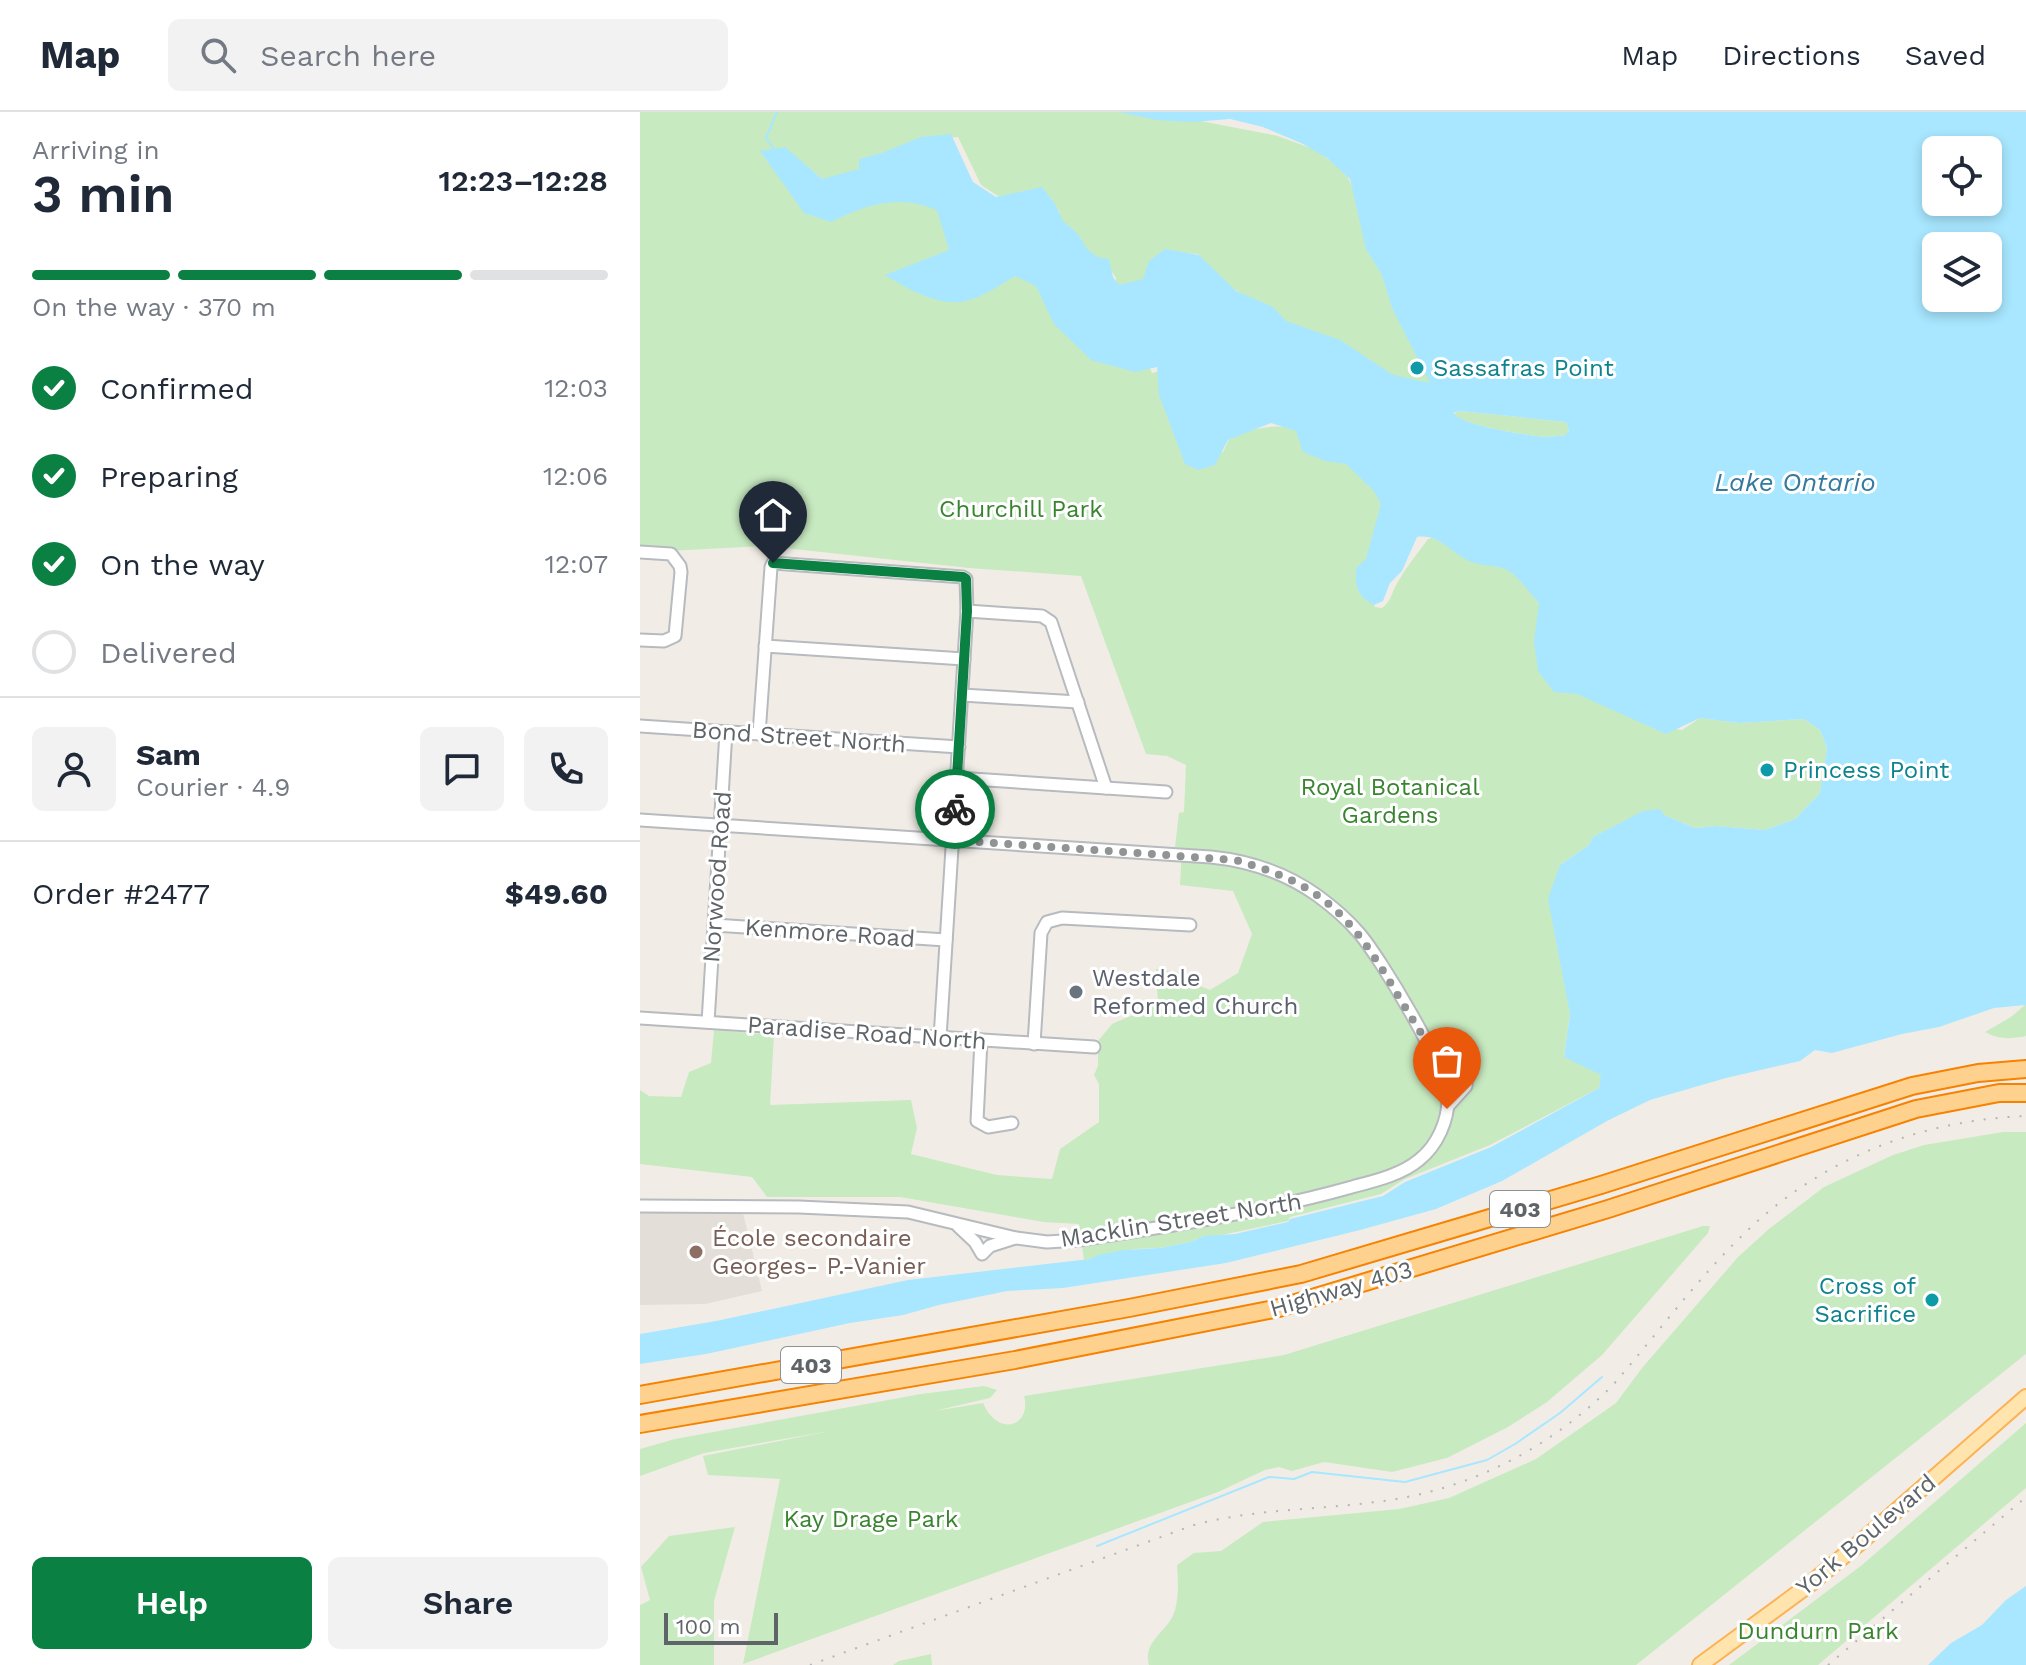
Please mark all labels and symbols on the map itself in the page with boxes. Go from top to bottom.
place label: Sassafras Point [1433,354,1614,382]
marker: Sassafras Point [1408,359,1426,377]
water label: Lake Ontario [1714,467,1876,497]
pin [739,481,807,563]
park label: Churchill Park [939,495,1103,523]
street label: Bond Street North [691,716,907,758]
place label: Princess Point [1783,756,1949,784]
marker: Princess Point [1758,761,1776,779]
courier [915,769,995,849]
park label: Royal Botanical Gardens [1300,773,1480,829]
street label: Norwood Road [697,790,737,964]
street label: Kenmore Road [744,913,916,953]
place label: Westdale Reformed Church [1092,964,1298,1020]
marker: Westdale Reformed Church [1067,983,1085,1001]
street label: Paradise Road North [746,1011,988,1055]
pin [1413,1027,1481,1109]
street label: Macklin Street North [1058,1187,1304,1253]
road number: 403 [1490,1191,1550,1227]
place label: École secondaire Georges- P.-Vanier [712,1224,926,1280]
marker: École secondaire Georges- P.-Vanier [687,1243,705,1261]
street label: Highway 403 [1266,1255,1416,1323]
place label: Cross of Sacrifice [1815,1272,1917,1328]
marker: Cross of Sacrifice [1923,1291,1941,1309]
road number: 403 [781,1347,841,1383]
street label: York Boulevard [1791,1469,1941,1601]
park label: Kay Drage Park [784,1505,959,1533]
scale bar [664,1609,778,1645]
park label: Dundurn Park [1737,1617,1899,1645]

